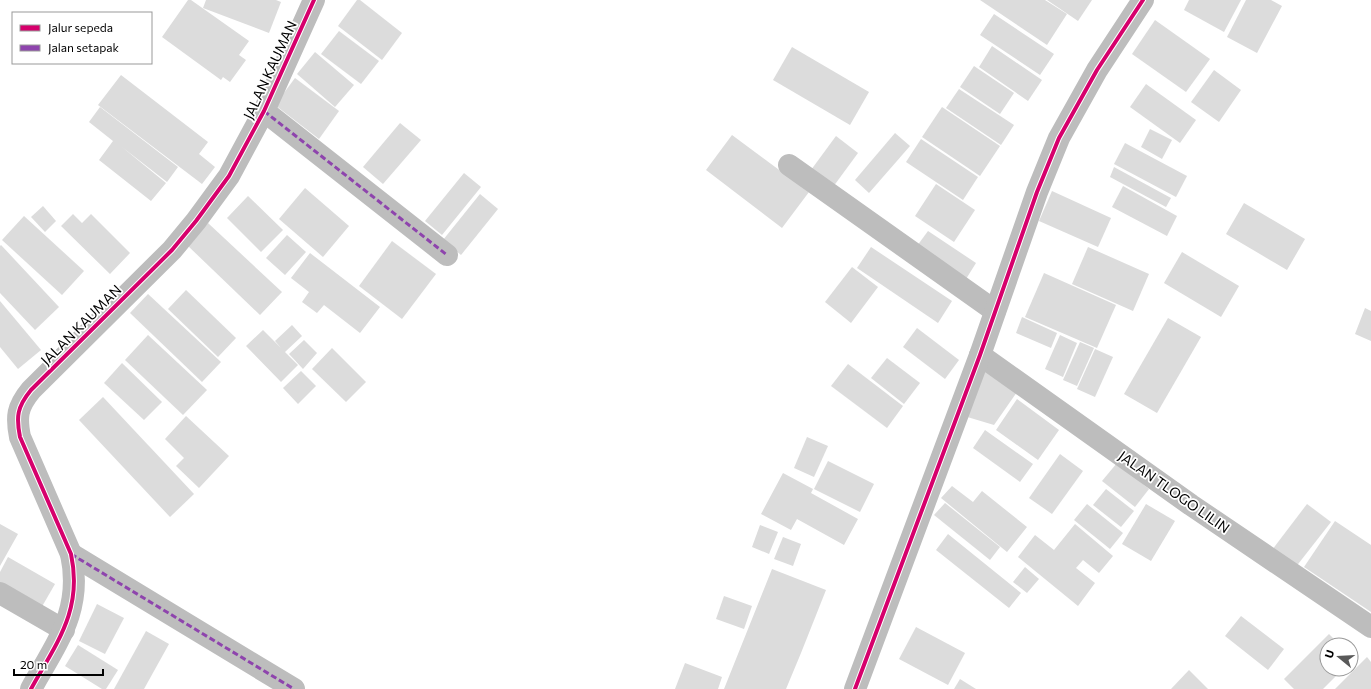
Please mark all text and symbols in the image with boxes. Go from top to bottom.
legend [12,12,152,64]
street label: JALAN KAUMAN [239,18,300,122]
text: Jalur sepeda [48,20,113,35]
text: Jalan setapak [48,40,120,55]
street label: JALAN KAUMAN [37,281,124,368]
street label: JALAN TLOGO LILIN [1116,447,1233,536]
north arrow [1319,637,1359,677]
text: U [1322,648,1336,660]
scale bar [14,651,103,677]
text: 20 m [20,657,47,671]

